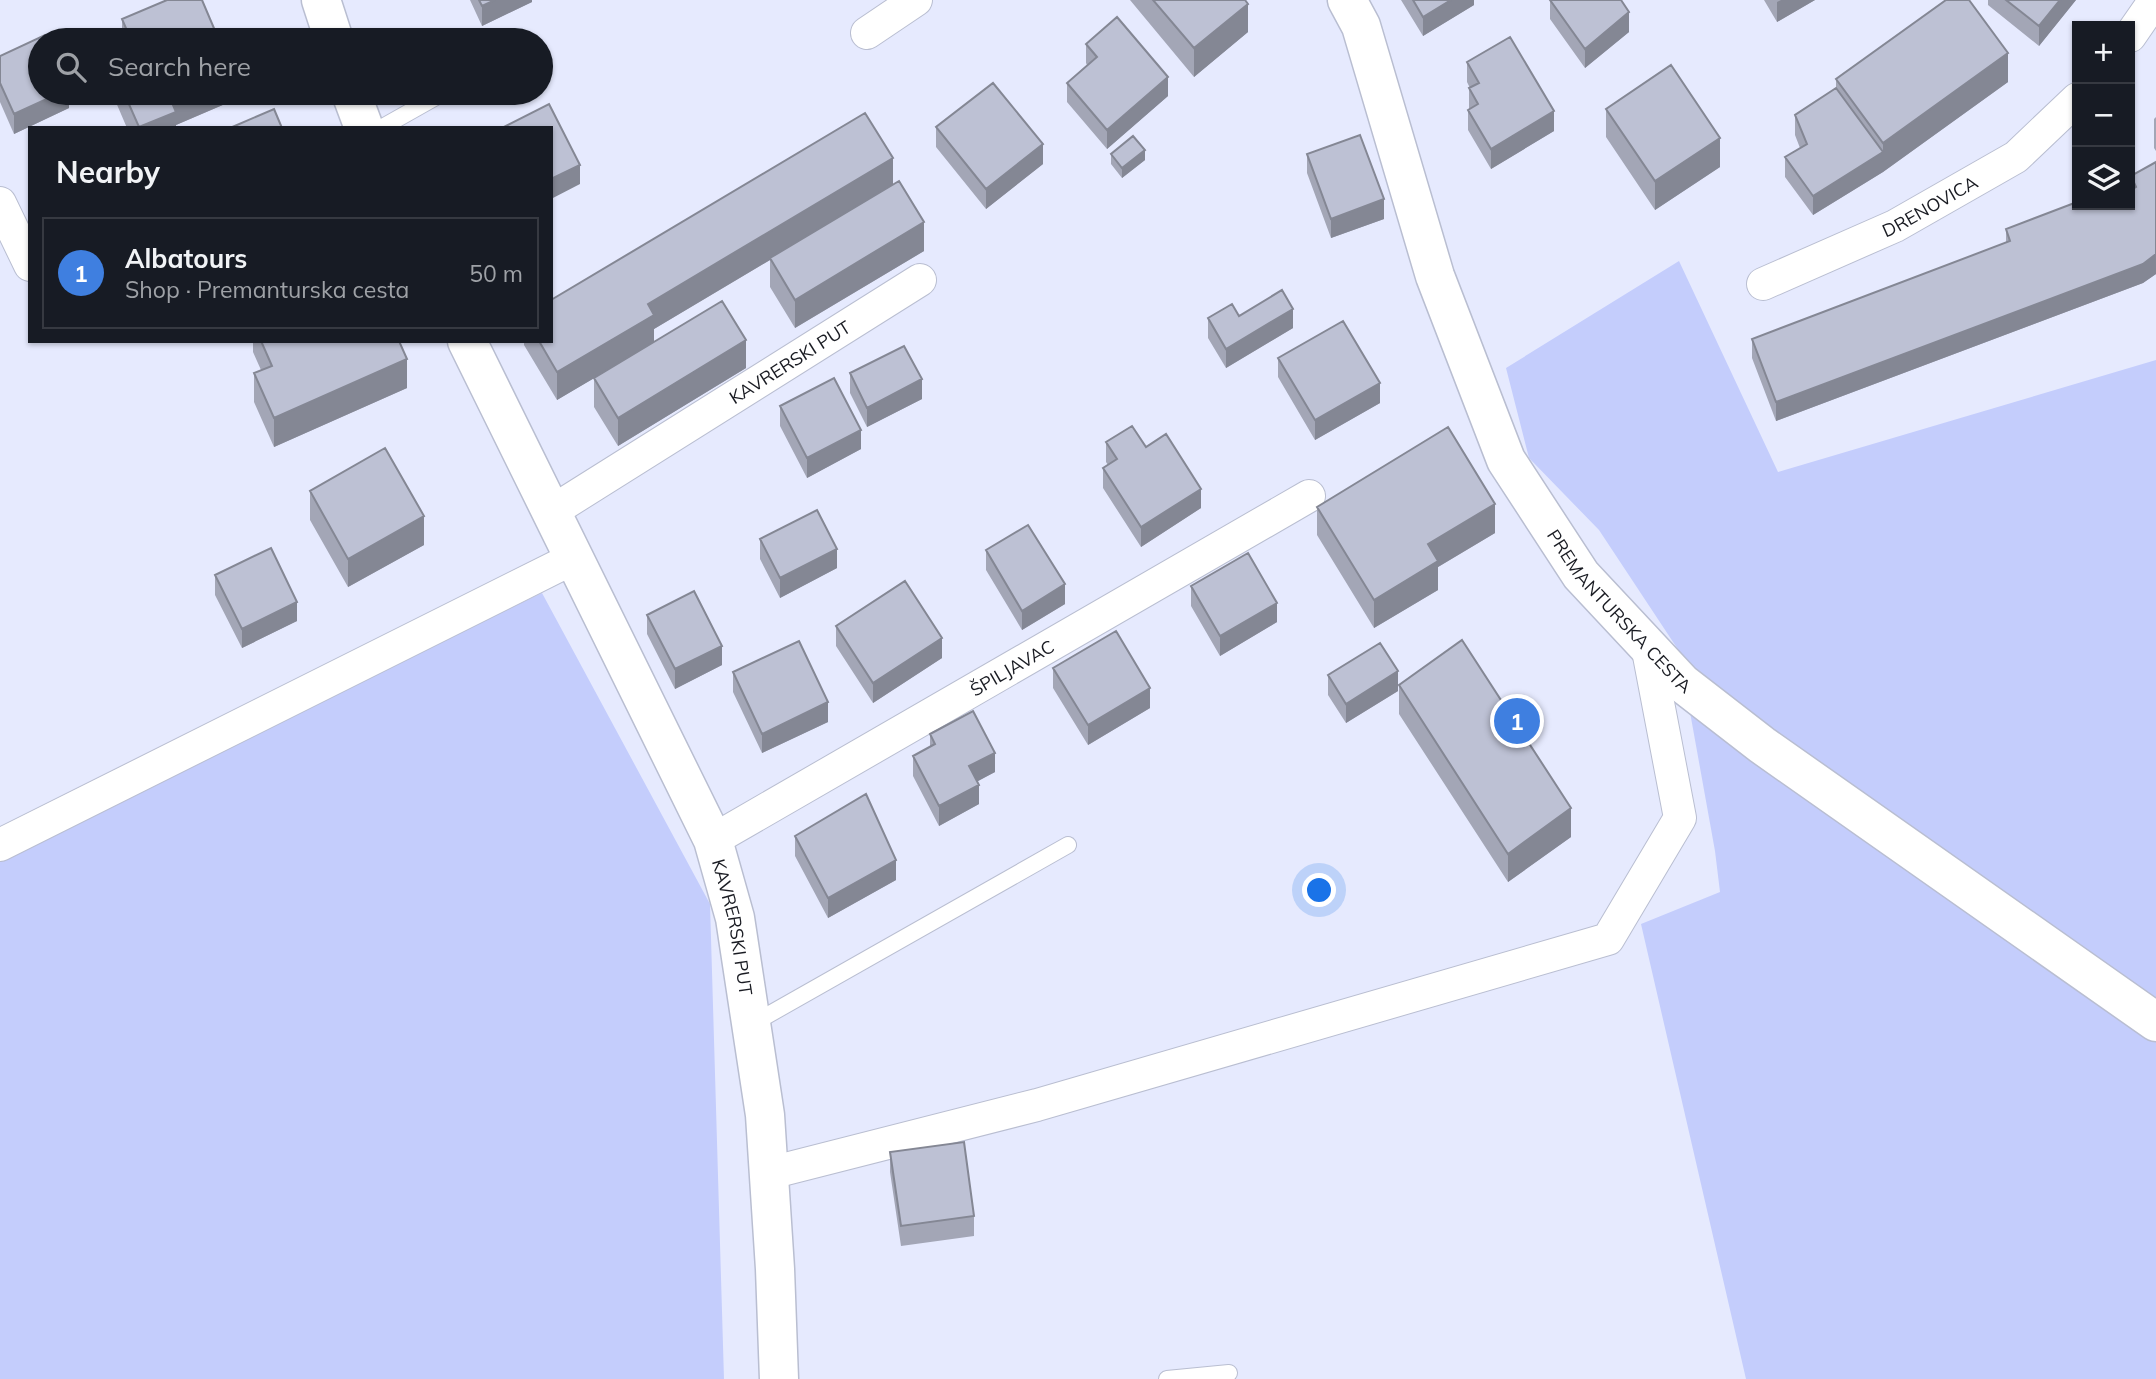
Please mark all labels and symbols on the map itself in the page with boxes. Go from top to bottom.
street label: DRENOVICA [1878,170,1981,242]
street label: KAVRERSKI PUT [725,315,855,409]
street label: PREMANTURSKA CESTA [1543,525,1696,698]
street label: ŠPILJAVAC [966,634,1058,701]
pin: 1 [1494,695,1540,747]
street label: KAVRERSKI PUT [707,856,758,997]
your location [1302,873,1336,907]

